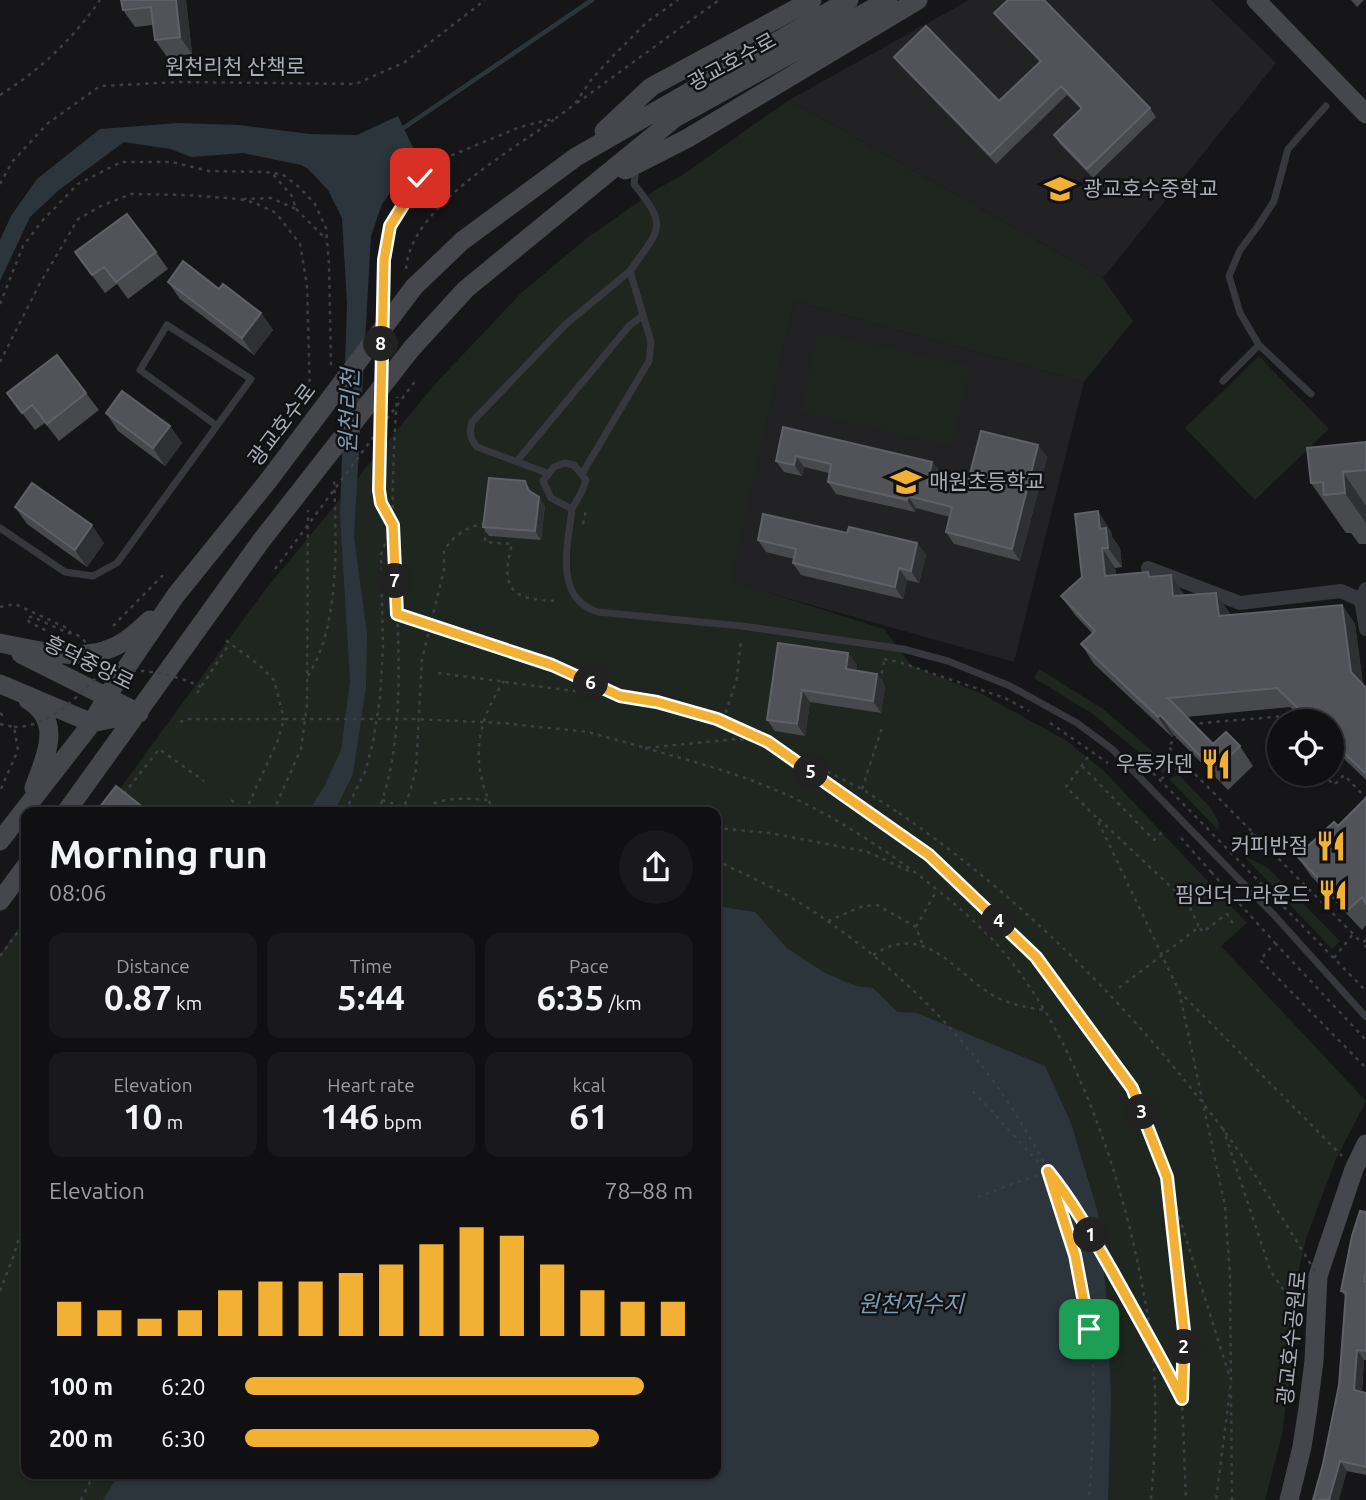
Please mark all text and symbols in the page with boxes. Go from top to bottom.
street label: 광교호수로 [683,27,780,95]
street label: 원천리천 산책로 [165,54,305,78]
pin [390,148,450,208]
icon: check [401,159,439,197]
school or university icon: 광교호수중학교 [1043,172,1077,206]
place label: 광교호수중학교 [1083,176,1218,200]
pin: 8 [364,326,398,362]
text: 8 [375,332,386,354]
water label: 원천리천 [335,365,363,454]
street label: 광교호수로 [243,379,320,470]
school or university icon: 매원초등학교 [889,465,923,499]
place label: 매원초등학교 [929,469,1045,493]
pin: 7 [378,564,412,598]
text: 7 [389,569,400,591]
street label: 흥덕중앙로 [41,630,138,694]
pin: 6 [574,666,608,700]
text: 6 [585,671,596,693]
map controls [1267,709,1344,786]
button: locate [1267,709,1344,786]
restaurant icon: 우동카덴 [1199,747,1233,781]
place label: 우동카덴 [1116,751,1193,775]
pin: 5 [794,754,828,790]
text: 5 [805,760,816,782]
restaurant icon: 커피반점 [1314,829,1348,863]
button: share [619,830,693,904]
text: Morning run [49,833,268,875]
place label: 커피반점 [1231,833,1308,857]
restaurant icon: 핌언더그라운드 [1316,878,1350,912]
text: 08:06 [49,880,107,905]
place label: 핌언더그라운드 [1175,882,1310,906]
pin: 4 [982,904,1016,939]
text: 4 [993,909,1004,931]
text: Distance [116,955,190,977]
text: Time [350,955,392,977]
text: Pace [569,955,609,977]
text: 0.87 [104,977,172,1017]
text: 5:44 [337,977,405,1017]
text: 6:35 [536,977,604,1017]
text: km [172,992,202,1014]
text: /km [604,992,642,1014]
text: Elevation [113,1074,193,1096]
text: Heart rate [327,1074,415,1096]
text: kcal [573,1074,605,1096]
pin: 3 [1124,1094,1160,1130]
text: 10 [123,1096,162,1136]
text: 146 [320,1096,379,1136]
text: 61 [569,1096,609,1136]
text: 3 [1136,1100,1147,1122]
text: m [162,1111,183,1133]
text: bpm [379,1111,422,1133]
text: Elevation [49,1178,145,1203]
text: 78–88 m [605,1178,693,1203]
pin: 1 [1074,1218,1108,1252]
text: 1 [1085,1223,1096,1245]
street label: 광교호수공원로 [1272,1269,1310,1406]
water label: 원천저수지 [858,1291,966,1316]
pin [1059,1299,1119,1359]
icon: arrive [1070,1310,1108,1348]
pin: 2 [1166,1330,1202,1364]
text: 2 [1178,1335,1189,1357]
text: 100 m [49,1374,113,1399]
text: 6:20 [161,1374,206,1399]
text: 200 m [49,1426,113,1451]
text: 6:30 [161,1426,206,1451]

